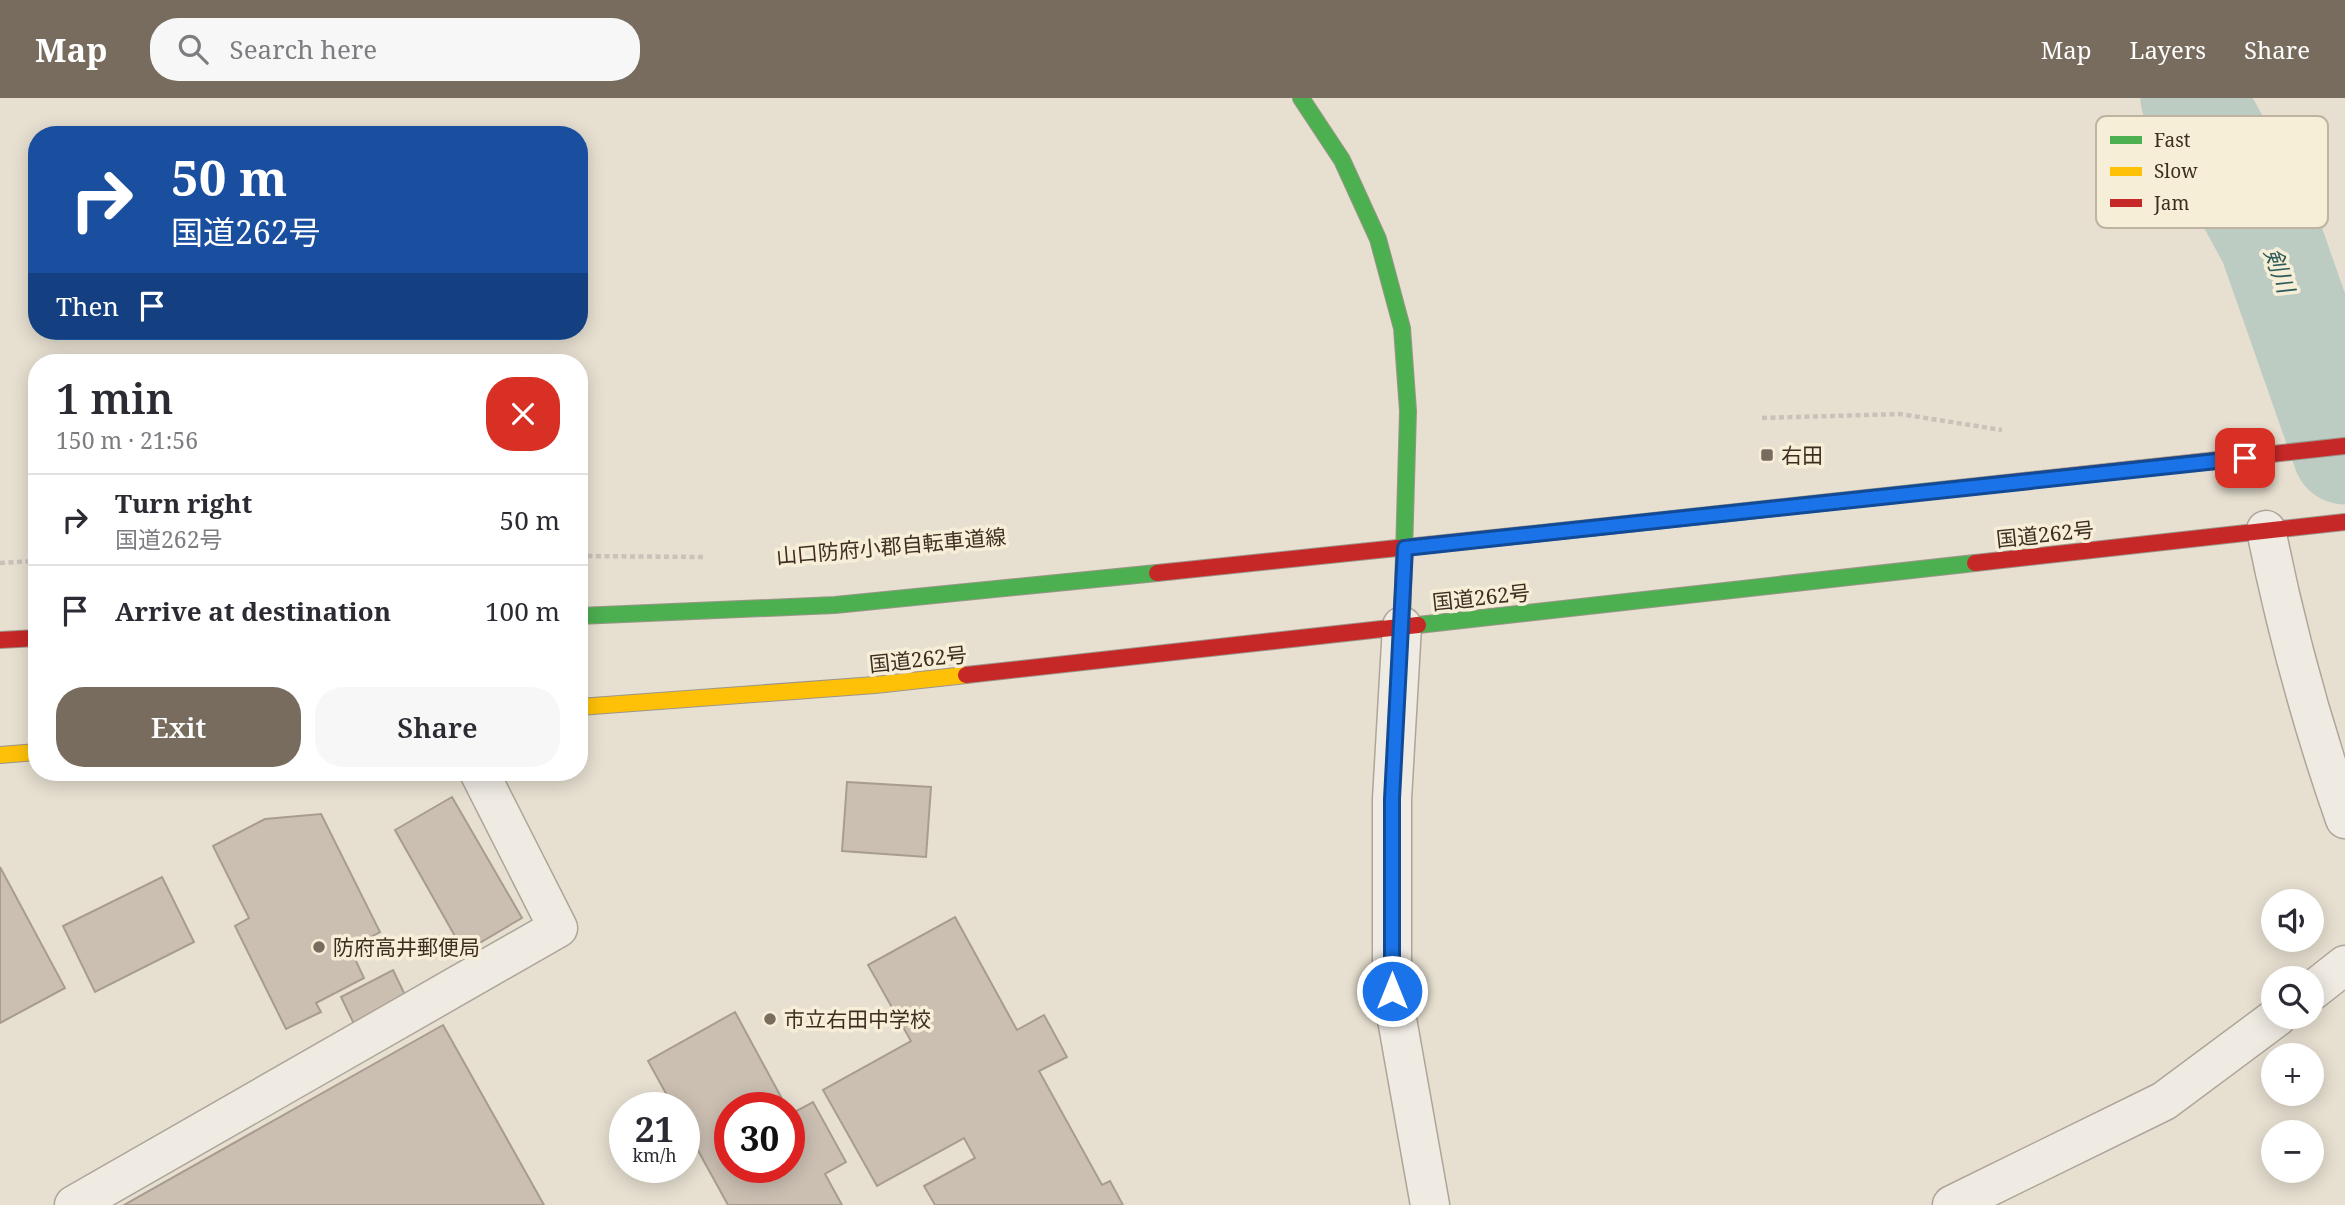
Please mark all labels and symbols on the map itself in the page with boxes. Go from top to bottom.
legend [2096,116,2328,228]
text: Fast [2154,127,2191,153]
text: Slow [2154,158,2198,184]
text: Jam [2153,190,2189,216]
water label: 剣川 [2257,243,2304,300]
pin [2215,428,2275,488]
place label: 右田 [1781,441,1823,469]
marker: 右田 [1759,447,1775,463]
street label: 国道262号 [1995,515,2095,553]
street label: 山口防府小郡自転車道線 [775,522,1007,570]
street label: 国道262号 [1431,578,1531,616]
street label: 国道262号 [868,640,968,678]
place label: 防府高井郵便局 [333,933,480,961]
marker: 防府高井郵便局 [311,939,327,955]
position arrow [1355,954,1429,1028]
place label: 市立右田中学校 [784,1005,931,1033]
marker: 市立右田中学校 [762,1011,778,1027]
speed limit sign: 30 [714,1092,805,1183]

